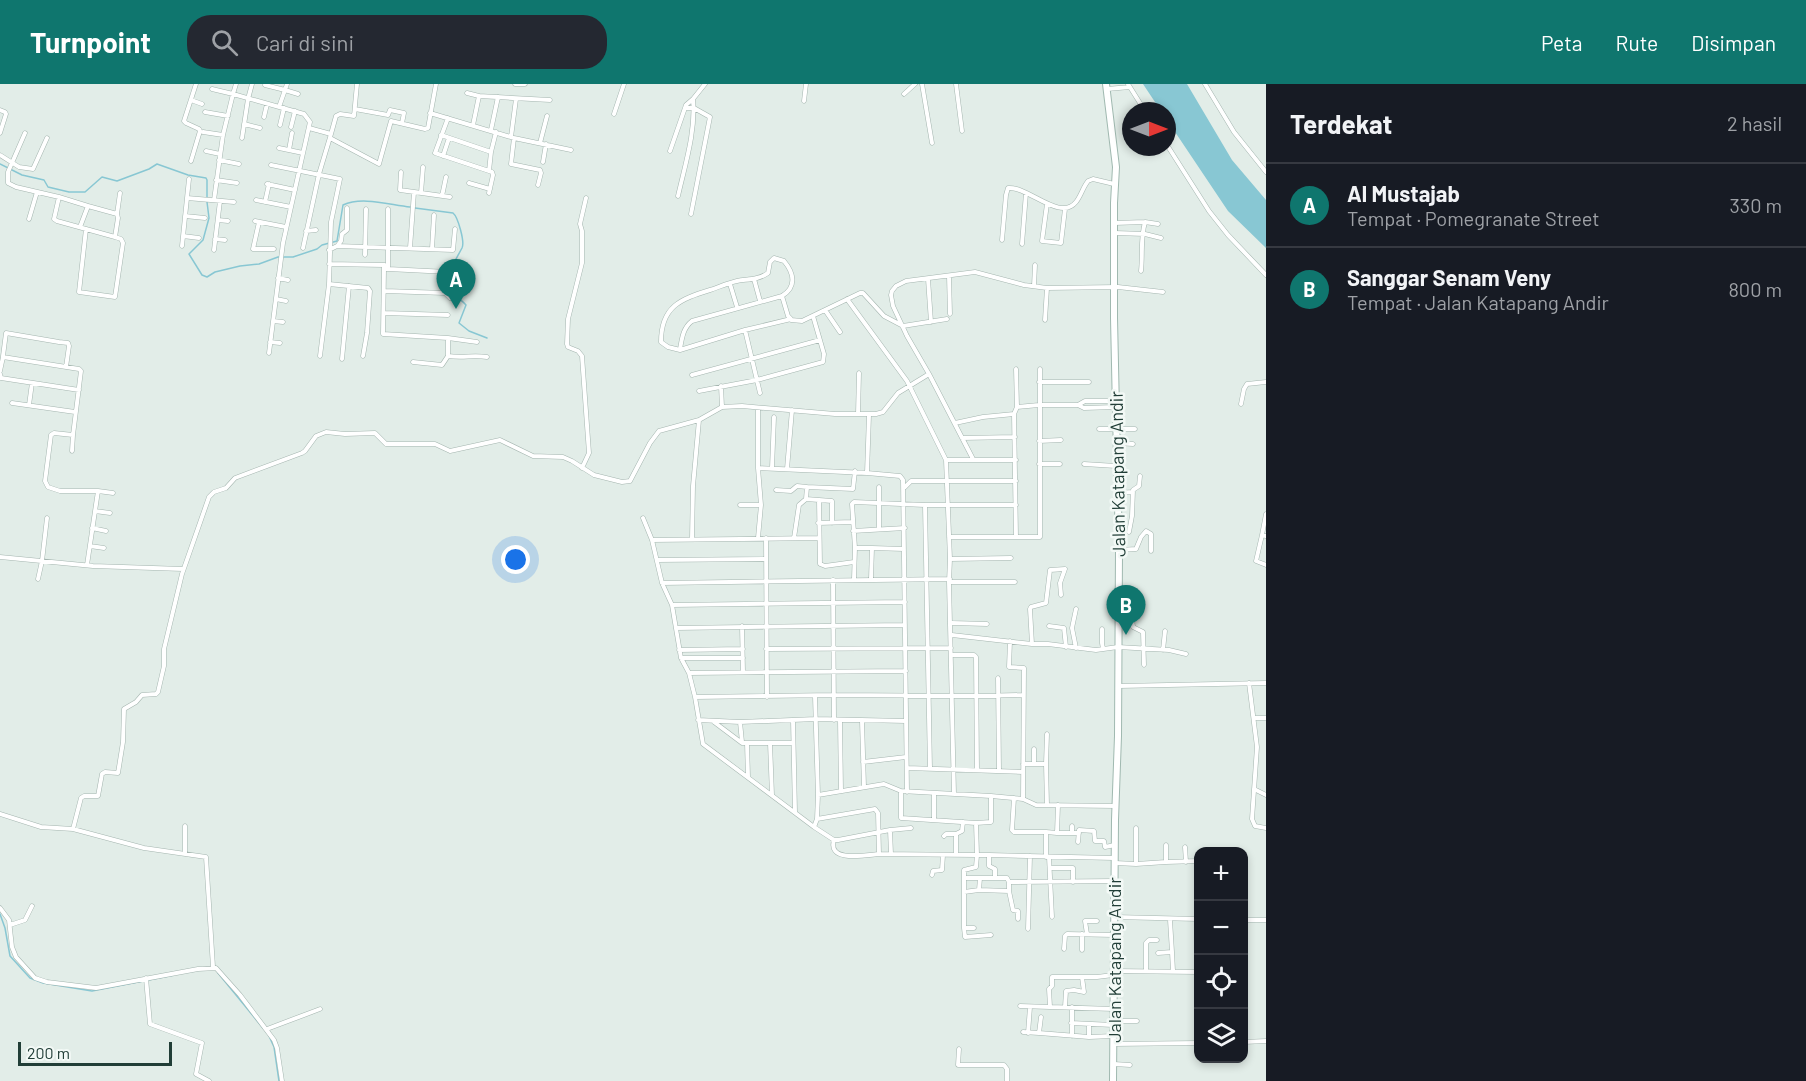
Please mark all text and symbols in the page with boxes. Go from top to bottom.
search box [187,15,607,69]
text: Turnpoint [30,25,151,59]
icon: search [208,26,241,59]
text: Cari di sini [256,29,354,55]
text: Peta [1541,30,1583,55]
text: Rute [1616,30,1658,55]
text: Disimpan [1691,30,1776,55]
north arrow [1122,102,1176,156]
text: Terdekat [1290,108,1392,139]
text: 2 hasil [1727,111,1782,135]
text: Al Mustajab [1347,180,1460,206]
text: A [1303,193,1316,217]
text: 330 m [1730,193,1782,217]
text: Tempat · Pomegranate Street [1347,206,1600,230]
pin: A [436,260,476,309]
text: Sanggar Senam Veny [1347,264,1551,290]
text: B [1303,277,1316,301]
text: 800 m [1728,277,1782,301]
text: Tempat · Jalan Katapang Andir [1347,290,1609,314]
street label: Jalan Katapang Andir [1105,391,1129,557]
your location [501,545,530,574]
pin: B [1106,586,1146,635]
map controls [1194,847,1248,1063]
button: + [1194,847,1248,901]
street label: Jalan Katapang Andir [1103,877,1125,1043]
button: − [1194,901,1248,955]
button: locate [1194,955,1248,1009]
button: layers [1194,1009,1248,1063]
scale bar [18,1039,172,1066]
text: 200 m [27,1043,70,1062]

